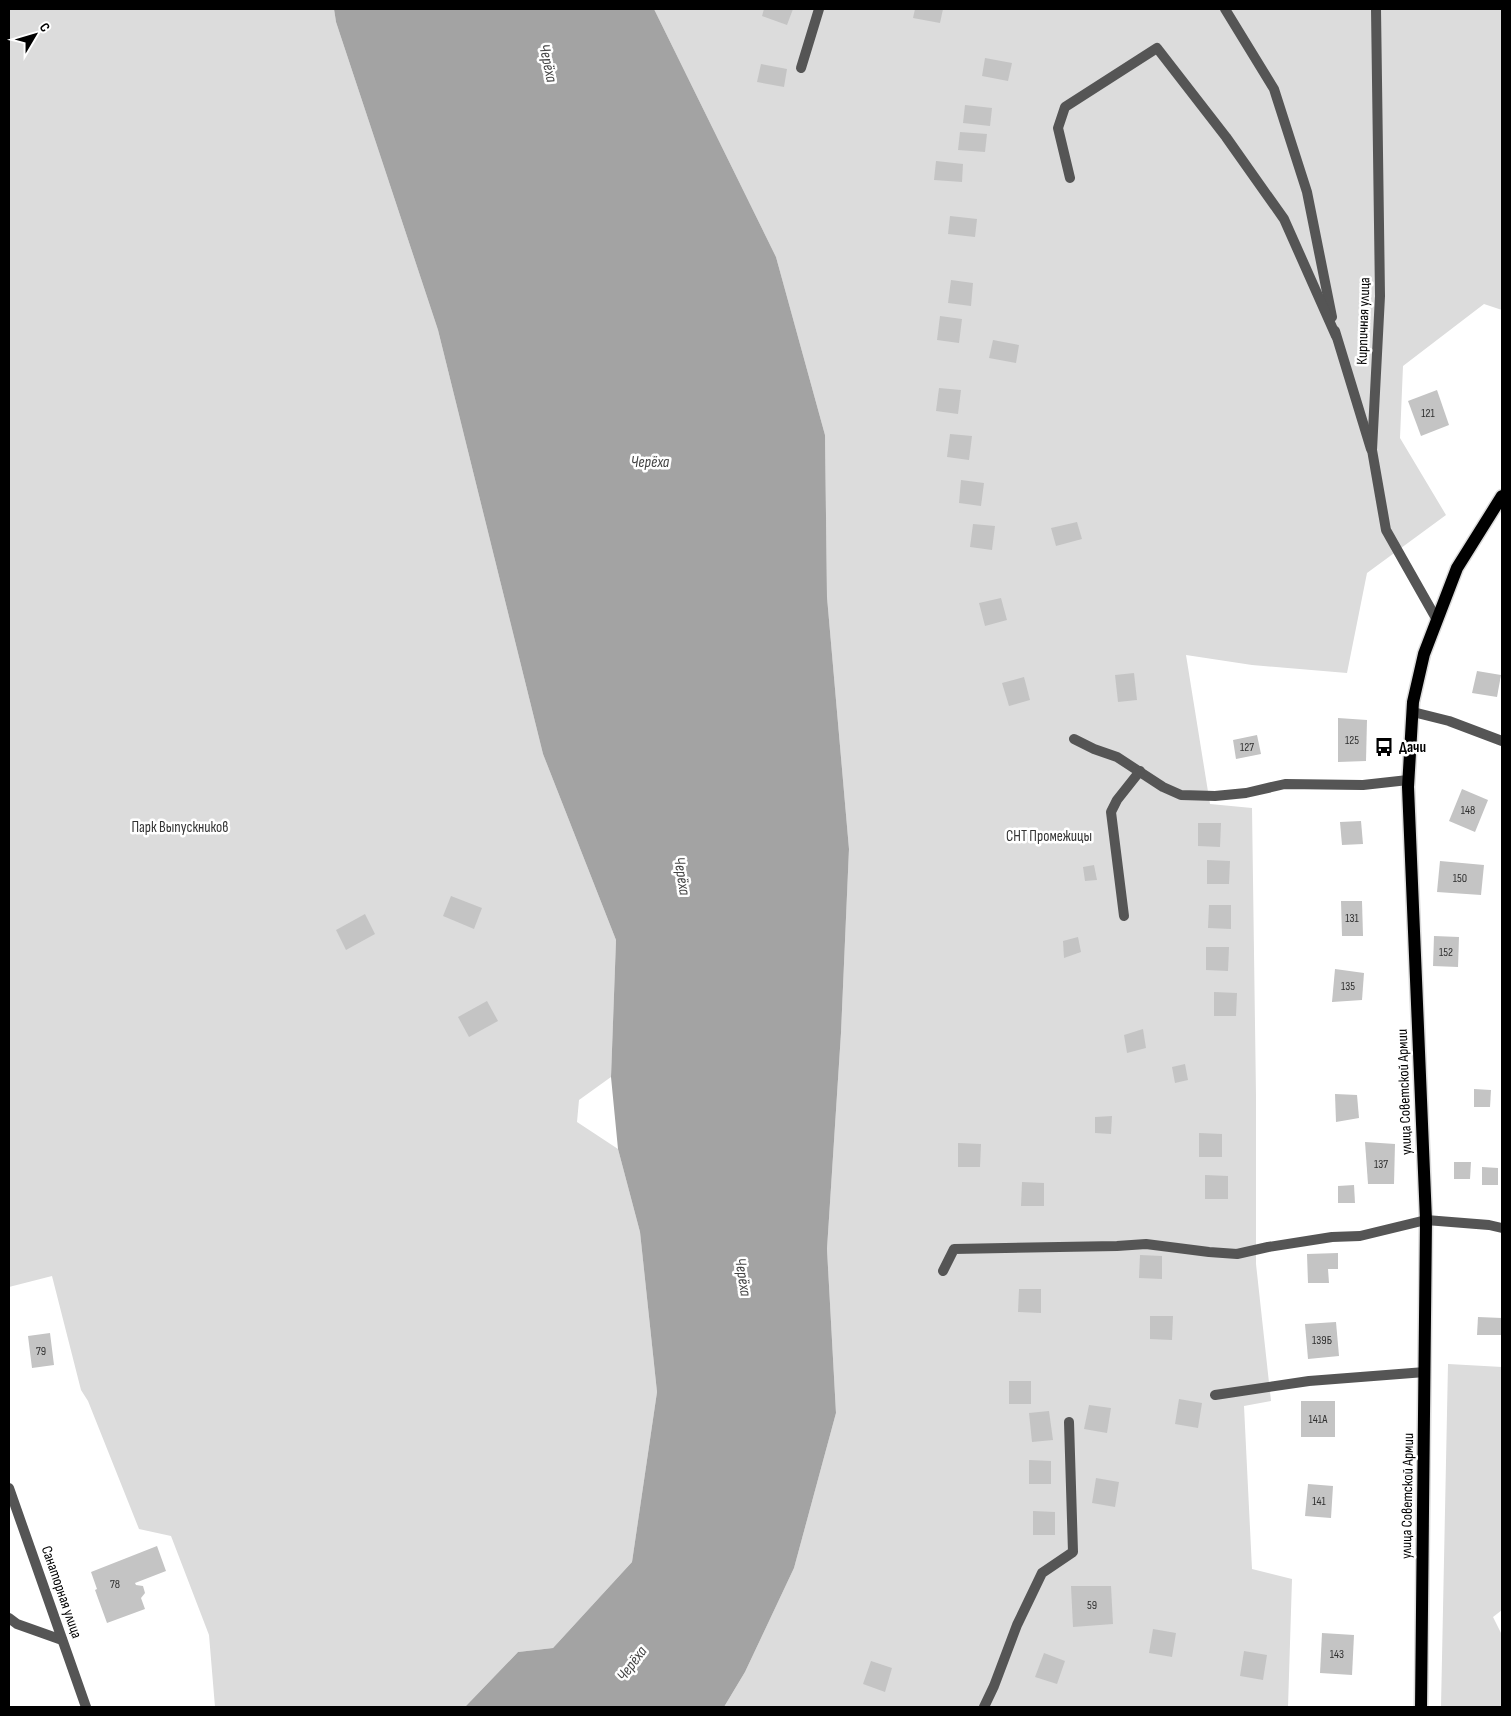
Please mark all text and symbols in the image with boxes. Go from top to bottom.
north arrow [10,10,60,60]
text: С [36,19,54,35]
water label: Черёха [534,42,561,85]
street label: Кирпичная улица [1352,277,1375,365]
house number: 121 [1421,406,1436,421]
water label: Черёха [631,453,670,472]
house number: 125 [1345,733,1359,748]
bus stop icon: Дачи [1373,736,1395,758]
place label: Дачи [1399,738,1426,757]
house number: 127 [1240,740,1254,755]
house number: 148 [1461,803,1475,818]
park label: Парк Выпускников [131,818,229,837]
park label: СНТ Промежицы [1006,827,1092,846]
water label: Черёха [669,856,694,897]
house number: 150 [1453,871,1467,886]
house number: 131 [1345,911,1360,926]
house number: 152 [1439,945,1453,960]
house number: 135 [1341,979,1355,994]
street label: улица Советской Армии [1393,1029,1416,1155]
house number: 137 [1374,1157,1388,1172]
water label: Черёха [730,1257,755,1298]
house number: 139Б [1312,1333,1332,1348]
house number: 79 [36,1344,46,1359]
house number: 141А [1309,1412,1328,1427]
street label: улица Советской Армии [1397,1433,1418,1559]
house number: 141 [1312,1494,1327,1509]
street label: Санаторная улица [37,1543,86,1641]
house number: 78 [110,1577,120,1592]
house number: 59 [1087,1598,1097,1613]
water label: Черёха [613,1642,652,1685]
house number: 143 [1330,1647,1344,1662]

